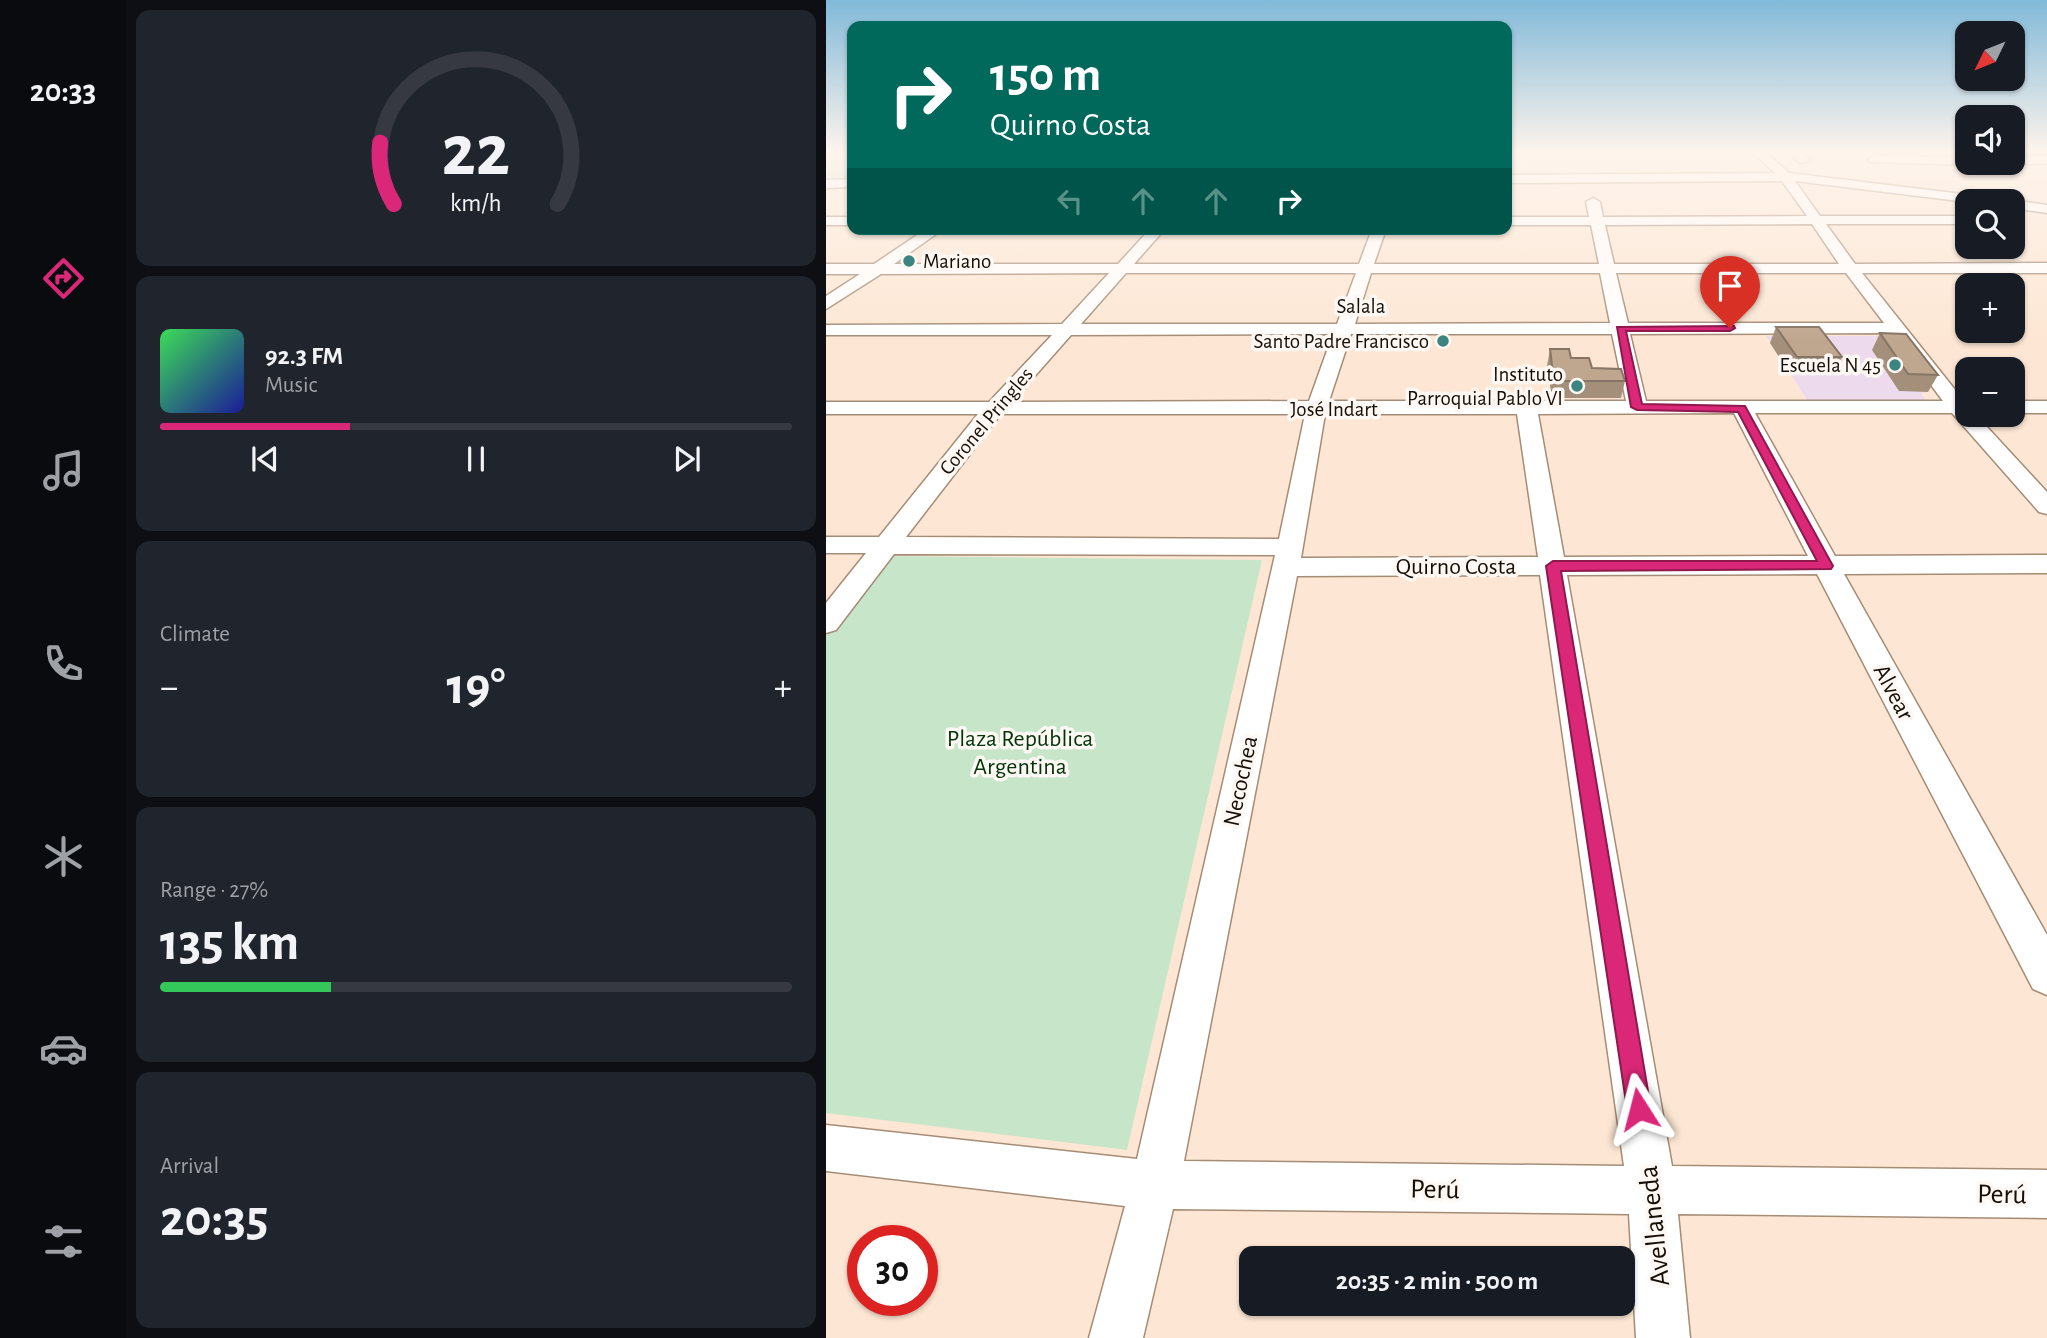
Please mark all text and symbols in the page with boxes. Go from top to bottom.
north arrow [1955,21,2025,91]
map controls [1955,21,2025,427]
icon: right [875,49,966,140]
text: 150 m [990,51,1101,100]
text: 20:33 [30,75,96,107]
button: sound [1955,105,2025,175]
text: Quirno Costa [990,109,1151,141]
text: 22 [442,116,510,189]
icon: left [1051,182,1089,220]
icon: ahead [1124,182,1162,220]
icon: ahead [1197,182,1235,220]
icon: right [1270,182,1308,220]
button: search [1955,189,2025,259]
text: km/h [450,191,502,216]
place label: Mariano [923,251,991,272]
marker: Mariano [901,253,917,269]
icon: directions [39,254,88,303]
pin [1700,256,1760,328]
icon: arrive [1711,267,1749,305]
button: + [1955,273,2025,343]
street label: Salala [1337,296,1386,317]
place label: Santo Padre Francisco [1254,331,1429,352]
marker: Santo Padre Francisco [1435,333,1451,349]
text: 92.3 FM [265,343,343,369]
place label: Escuela N 45 [1780,355,1881,376]
marker: Escuela N 45 [1887,357,1903,373]
button: − [1955,357,2025,427]
street label: Coronel Pringles [936,364,1037,479]
place label: Instituto Parroquial Pablo VI [1407,364,1563,409]
text: Music [265,374,317,397]
marker: Instituto Parroquial Pablo VI [1569,378,1585,394]
street label: José Indart [1290,399,1378,420]
icon: previous [246,440,284,478]
icon: pause [457,440,495,478]
icon: next [668,440,706,478]
icon: music [39,446,88,495]
street label: Quirno Costa [1396,555,1516,579]
text: Climate [160,623,230,646]
icon: phone [39,639,88,688]
text: 19° [446,661,506,713]
street label: Alvear [1869,661,1918,724]
text: − [160,669,178,707]
text: + [774,669,792,707]
park label: Plaza República Argentina [947,727,1093,779]
street label: Necochea [1220,734,1262,829]
icon: climate [39,832,88,881]
text: Range · 27% [160,879,268,902]
text: 135 km [160,917,299,969]
icon: car [39,1024,88,1073]
position arrow [1602,1072,1676,1146]
text: Arrival [160,1155,219,1178]
street label: Avellaneda [1635,1164,1675,1288]
street label: Perú [1410,1176,1460,1204]
street label: Perú [1977,1181,2027,1209]
text: 20:35 [160,1193,268,1245]
icon: filters [39,1217,88,1266]
speed limit sign: 30 [847,1225,938,1316]
text: 20:35 · 2 min · 500 m [1336,1268,1538,1294]

